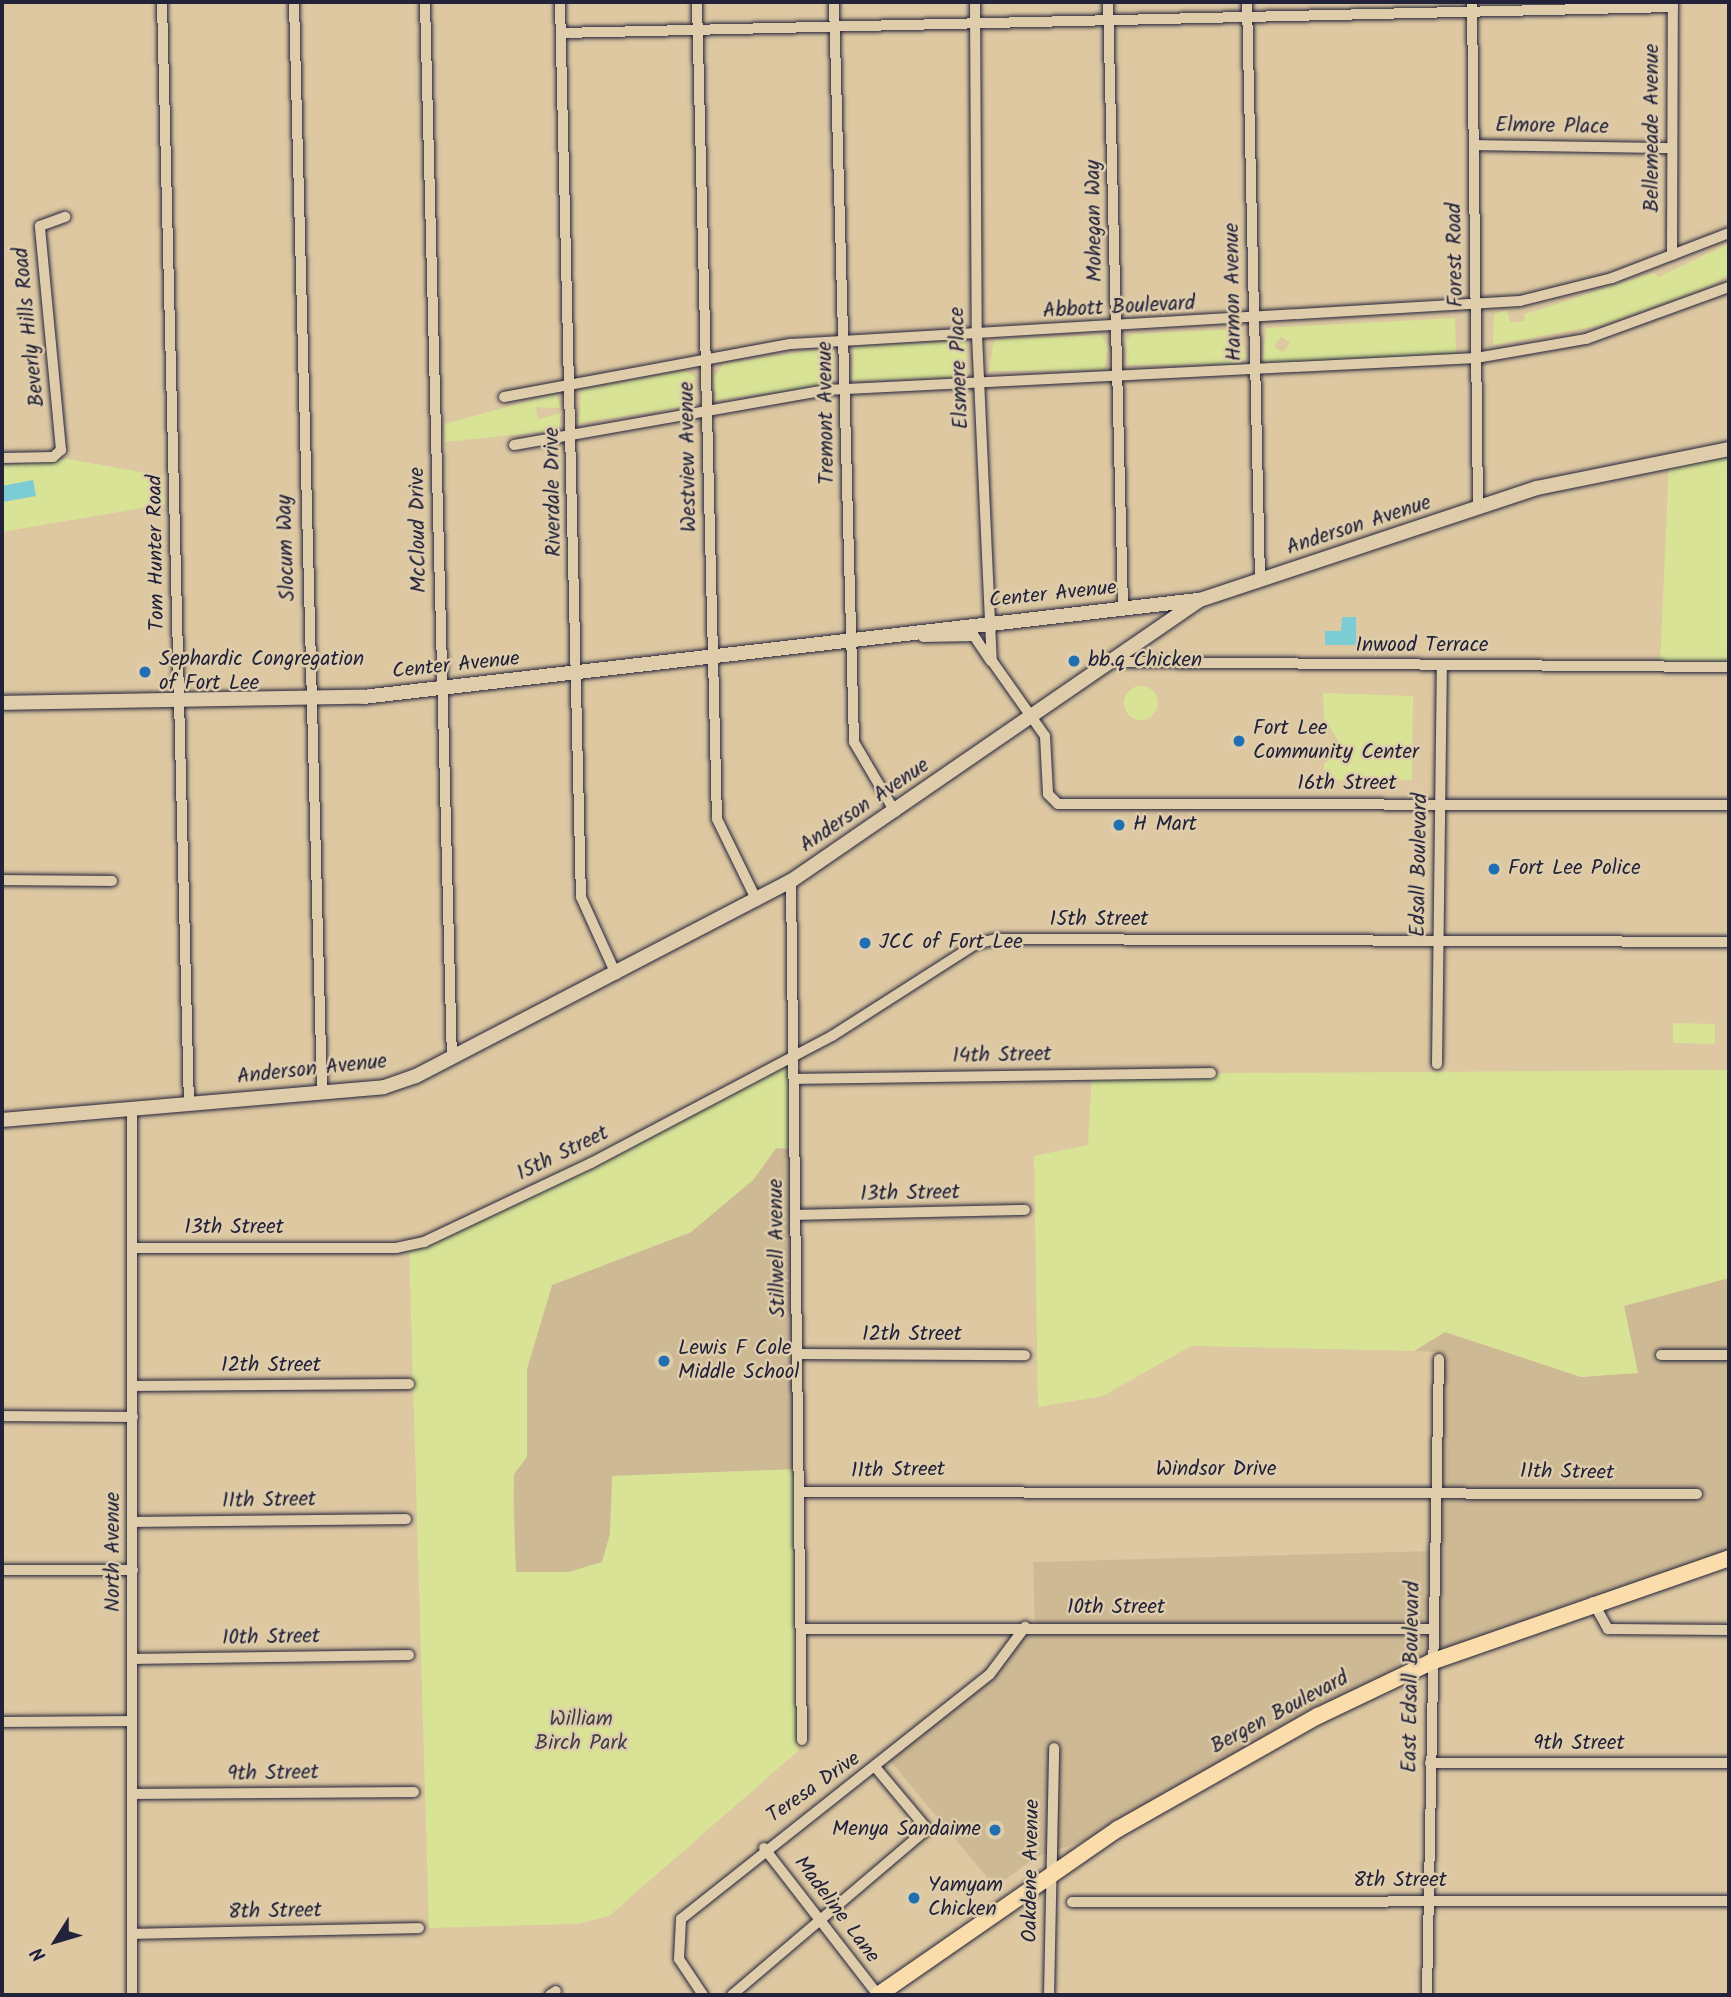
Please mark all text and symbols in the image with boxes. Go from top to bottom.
street label: Bellemeade Avenue [1640,44,1666,212]
street label: Elmore Place [1495,113,1609,141]
street label: Mohegan Way [1081,160,1109,282]
street label: Forest Road [1442,203,1470,307]
street label: Harmon Avenue [1220,223,1248,361]
street label: Beverly Hills Road [9,246,51,408]
street label: Abbott Boulevard [1042,291,1196,325]
street label: Elsmere Place [945,306,975,430]
street label: Tremont Avenue [813,341,841,485]
street label: Westview Avenue [675,381,703,533]
street label: Riverdale Drive [540,427,568,557]
street label: McCloud Drive [405,467,433,593]
street label: Tom Hunter Road [143,475,171,631]
street label: Anderson Avenue [1283,491,1435,561]
street label: Slocum Way [273,494,301,602]
street label: Center Avenue [988,576,1118,614]
street label: Inwood Terrace [1356,633,1488,659]
place label: Sephardic Congregation of Fort Lee [159,647,364,697]
street label: Center Avenue [391,647,521,685]
place label: bb.q Chicken [1088,648,1202,674]
marker: bb.q Chicken [1066,653,1082,669]
marker: Sephardic Congregation of Fort Lee [137,664,153,680]
place label: Fort Lee Community Center [1253,716,1419,766]
marker: Fort Lee Community Center [1231,733,1247,749]
street label: Anderson Avenue [795,753,935,859]
street label: 16th Street [1297,771,1397,797]
street label: Edsall Boulevard [1406,793,1434,937]
place label: H Mart [1133,812,1197,838]
marker: H Mart [1111,817,1127,833]
place label: Fort Lee Police [1508,856,1641,882]
marker: Fort Lee Police [1486,861,1502,877]
street label: 15th Street [1050,907,1148,933]
place label: JCC of Fort Lee [879,930,1023,956]
marker: JCC of Fort Lee [857,935,873,951]
street label: 14th Street [952,1043,1052,1069]
street label: Anderson Avenue [236,1050,388,1090]
street label: 15th Street [513,1121,613,1187]
street label: Stillwell Avenue [764,1178,792,1318]
street label: 13th Street [860,1181,960,1207]
street label: 13th Street [184,1215,284,1241]
street label: 12th Street [862,1322,962,1348]
place label: Lewis F Cole Middle School [678,1336,799,1386]
street label: 12th Street [221,1353,321,1379]
marker: Lewis F Cole Middle School [656,1353,672,1369]
street label: Windsor Drive [1156,1457,1276,1483]
street label: 11th Street [851,1458,945,1484]
street label: 11th Street [1520,1460,1614,1486]
street label: 11th Street [222,1488,316,1514]
street label: North Avenue [101,1492,127,1612]
street label: East Edsall Boulevard [1398,1581,1426,1773]
street label: 10th Street [1067,1595,1165,1621]
street label: 10th Street [222,1625,320,1651]
street label: Bergen Boulevard [1207,1666,1353,1760]
park label: William Birch Park [535,1707,627,1757]
street label: 9th Street [1533,1731,1625,1757]
street label: Teresa Drive [762,1747,866,1829]
street label: 9th Street [227,1761,319,1787]
street label: Oakdene Avenue [1018,1799,1046,1943]
place label: Menya Sandaime [832,1817,981,1843]
marker: Menya Sandaime [987,1822,1003,1838]
street label: Madeline Lane [788,1851,884,1969]
street label: 8th Street [1353,1868,1447,1894]
place label: Yamyam Chicken [928,1873,1003,1923]
marker: Yamyam Chicken [906,1890,922,1906]
street label: 8th Street [228,1899,322,1925]
north arrow [21,1906,91,1976]
text: N [24,1940,55,1967]

